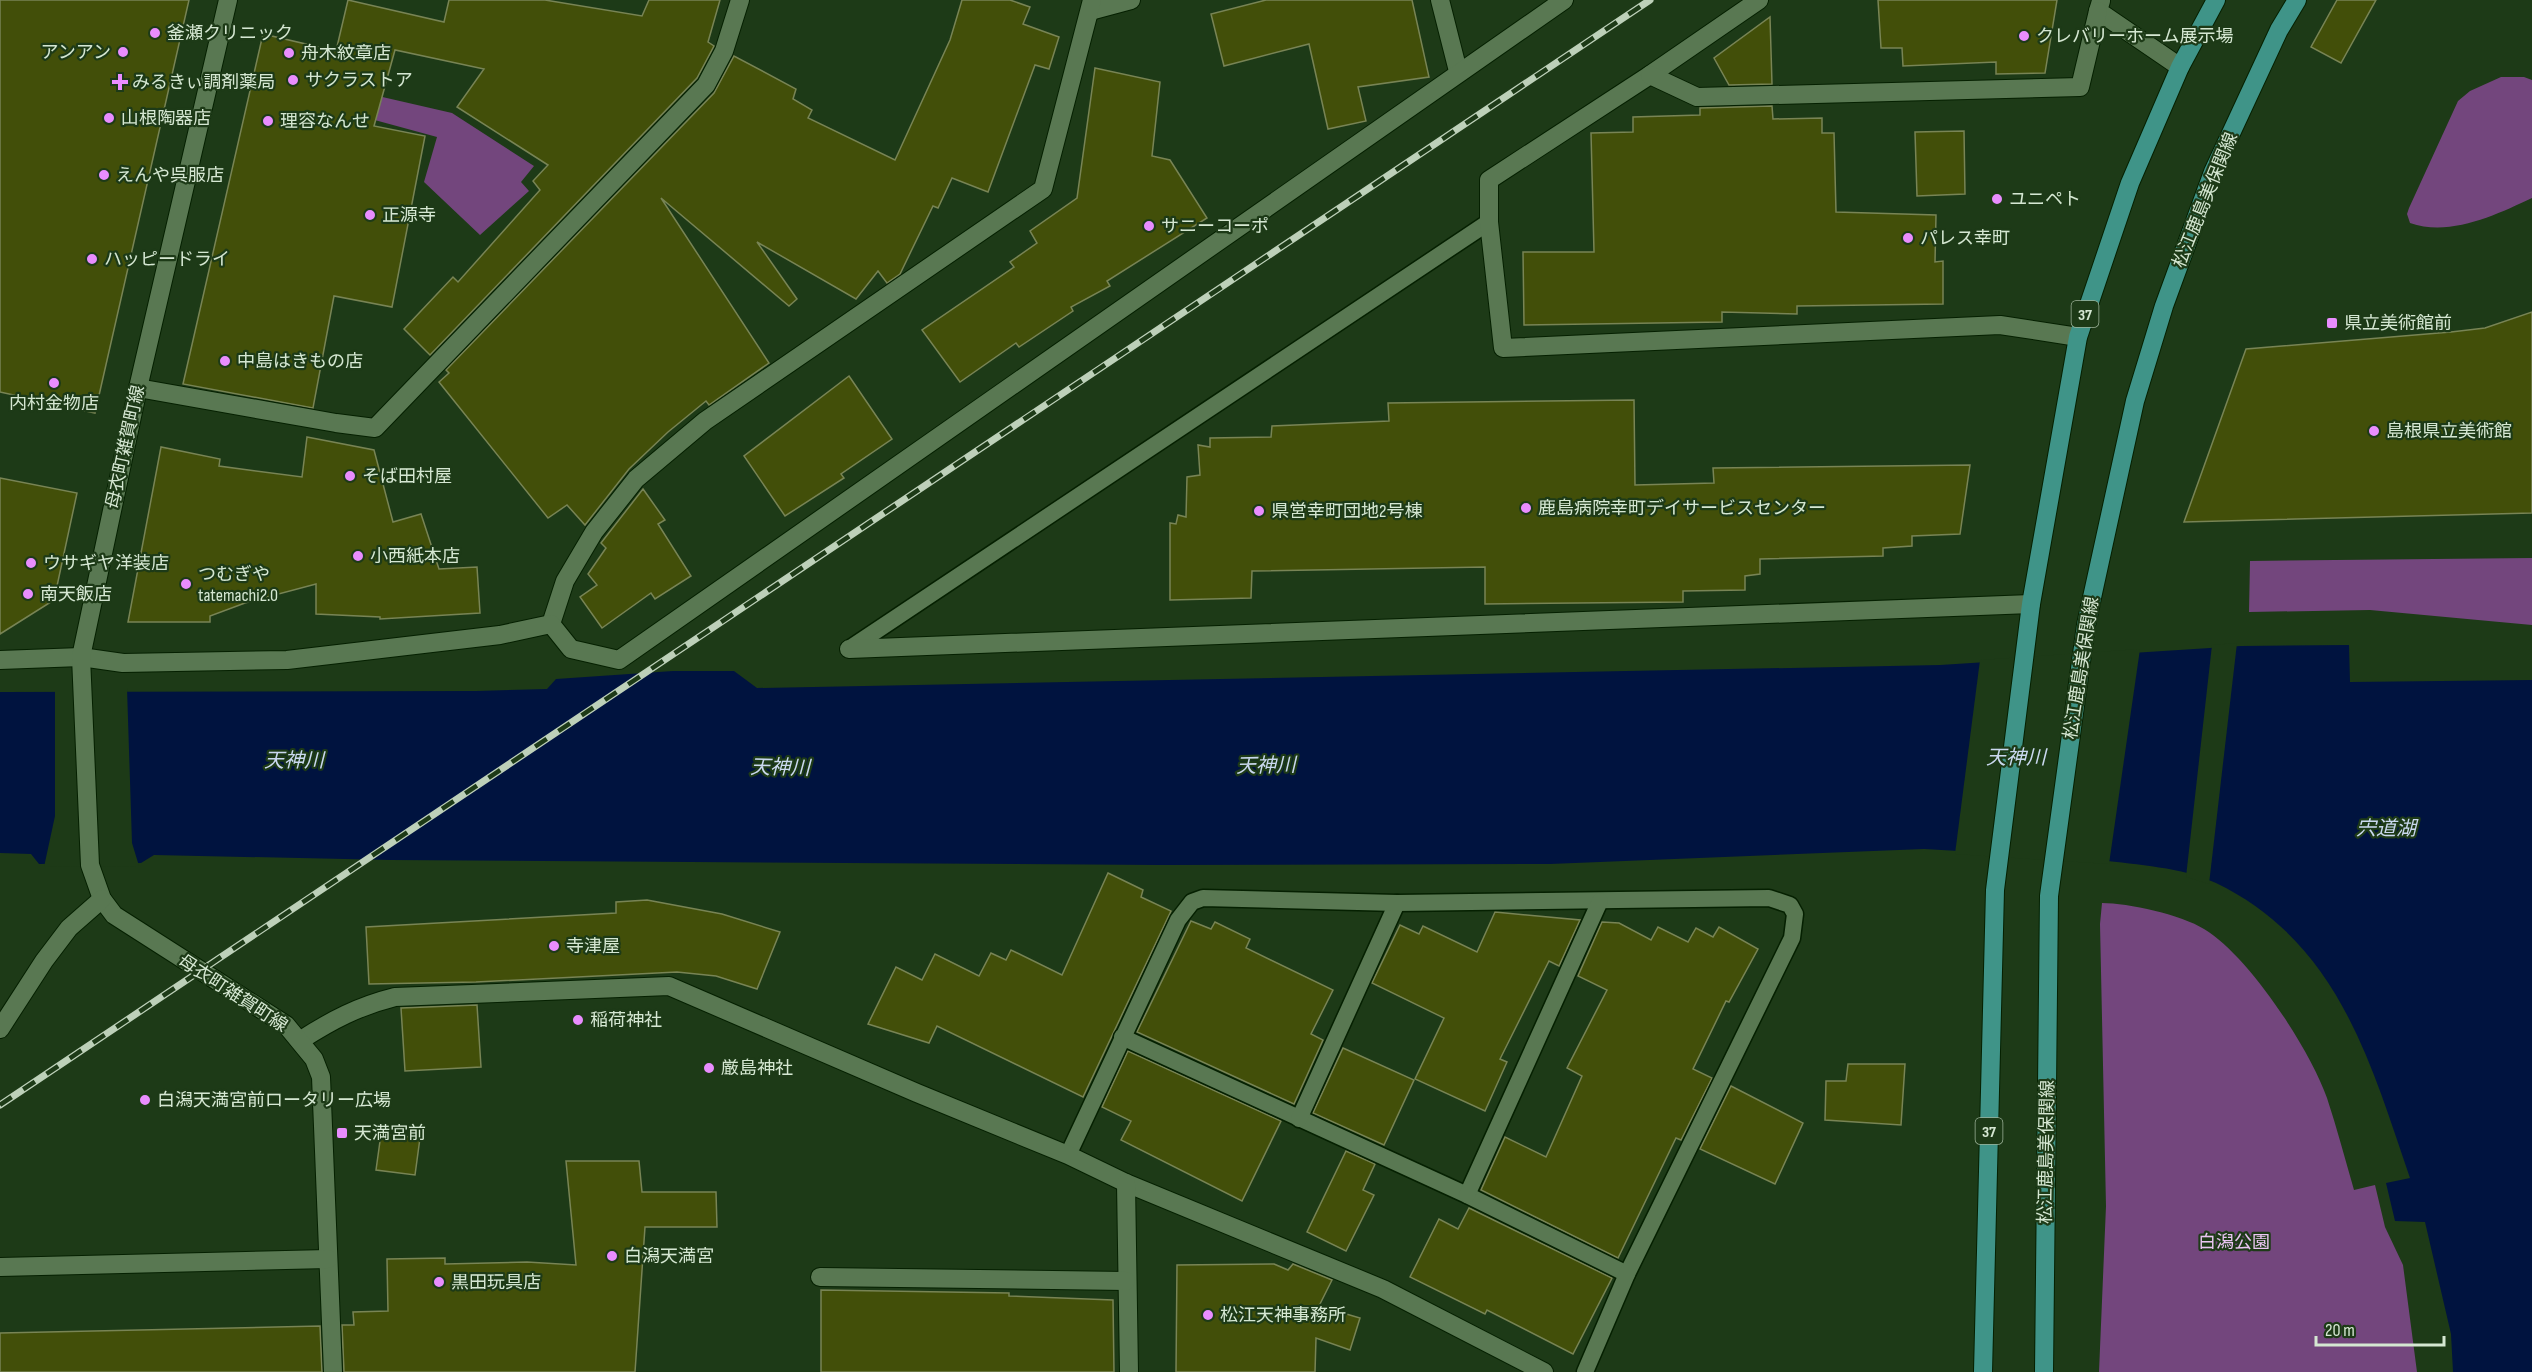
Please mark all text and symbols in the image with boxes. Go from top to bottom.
place label: 釜瀬クリニック [167,23,293,44]
marker: 釜瀬クリニック [148,26,162,40]
place label: クレバリーホーム展示場 [2036,26,2233,47]
marker: クレバリーホーム展示場 [2017,29,2031,43]
place label: アンアン [40,42,111,63]
place label: 舟木紋章店 [301,43,391,64]
marker: アンアン [116,45,130,59]
marker: 舟木紋章店 [282,46,296,60]
place label: サクラストア [305,70,413,91]
place label: みるきぃ調剤薬局 [132,72,275,93]
marker: サクラストア [286,73,300,87]
marker: みるきぃ調剤薬局 [113,75,127,89]
place label: 山根陶器店 [121,108,211,129]
marker: 山根陶器店 [102,111,116,125]
place label: 理容なんせ [280,111,370,132]
marker: 理容なんせ [261,114,275,128]
street label: 松江鹿島美保関線 [2169,129,2242,271]
place label: えんや呉服店 [116,165,224,186]
marker: えんや呉服店 [97,168,111,182]
place label: ユニペト [2009,189,2081,210]
marker: ユニペト [1990,192,2004,206]
place label: 正源寺 [382,205,436,226]
marker: 正源寺 [363,208,377,222]
place label: サニーコーポ [1161,216,1269,237]
marker: サニーコーポ [1142,219,1156,233]
place label: パレス幸町 [1920,228,2010,249]
marker: パレス幸町 [1901,231,1915,245]
place label: ハッピードライ [104,249,230,270]
marker: ハッピードライ [85,252,99,266]
road number: 37 [2072,301,2098,327]
place label: 県立美術館前 [2344,313,2452,334]
marker: 県立美術館前 [2325,316,2339,330]
place label: 中島はきもの店 [237,351,363,372]
marker: 中島はきもの店 [218,354,232,368]
marker: 内村金物店 [47,376,61,390]
street label: 母衣町雑賀町線 [102,383,149,511]
place label: 内村金物店 [9,393,99,414]
place label: 島根県立美術館 [2386,421,2512,442]
marker: 島根県立美術館 [2367,424,2381,438]
place label: そば田村屋 [362,466,452,487]
marker: そば田村屋 [343,469,357,483]
place label: 鹿島病院幸町デイサービスセンター [1538,498,1826,519]
place label: 県営幸町団地2号棟 [1271,501,1422,522]
marker: 鹿島病院幸町デイサービスセンター [1519,501,1533,515]
marker: 県営幸町団地2号棟 [1252,504,1266,518]
place label: 小西紙本店 [370,546,460,567]
marker: 小西紙本店 [351,549,365,563]
place label: ウサギヤ洋装店 [43,553,169,574]
marker: ウサギヤ洋装店 [24,556,38,570]
place label: つむぎや tatemachi2.0 [198,564,278,606]
marker: つむぎや tatemachi2.0 [179,577,193,591]
place label: 南天飯店 [40,584,112,605]
marker: 南天飯店 [21,587,35,601]
street label: 松江鹿島美保関線 [2060,595,2103,741]
water label: 天神川 [1986,746,2048,770]
water label: 天神川 [264,749,326,773]
water label: 天神川 [1236,753,1298,779]
water label: 天神川 [750,755,812,781]
water label: 宍道湖 [2356,817,2419,841]
place label: 寺津屋 [566,936,620,957]
marker: 寺津屋 [547,939,561,953]
street label: 母衣町雑賀町線 [174,950,291,1037]
place label: 稲荷神社 [590,1010,662,1031]
marker: 稲荷神社 [571,1013,585,1027]
place label: 厳島神社 [721,1058,793,1079]
marker: 厳島神社 [702,1061,716,1075]
street label: 松江鹿島美保関線 [2035,1080,2058,1224]
place label: 白潟天満宮前ロータリー広場 [157,1090,391,1111]
marker: 白潟天満宮前ロータリー広場 [138,1093,152,1107]
road number: 37 [1976,1118,2002,1144]
place label: 天満宮前 [354,1123,426,1144]
marker: 天満宮前 [335,1126,349,1140]
park label: 白潟公園 [2198,1232,2270,1253]
place label: 白潟天満宮 [624,1246,714,1267]
marker: 白潟天満宮 [605,1249,619,1263]
place label: 黒田玩具店 [451,1272,541,1293]
marker: 黒田玩具店 [432,1275,446,1289]
place label: 松江天神事務所 [1220,1305,1346,1326]
marker: 松江天神事務所 [1201,1308,1215,1322]
scale bar [2316,1309,2444,1347]
text: 20 m [2325,1320,2355,1341]

